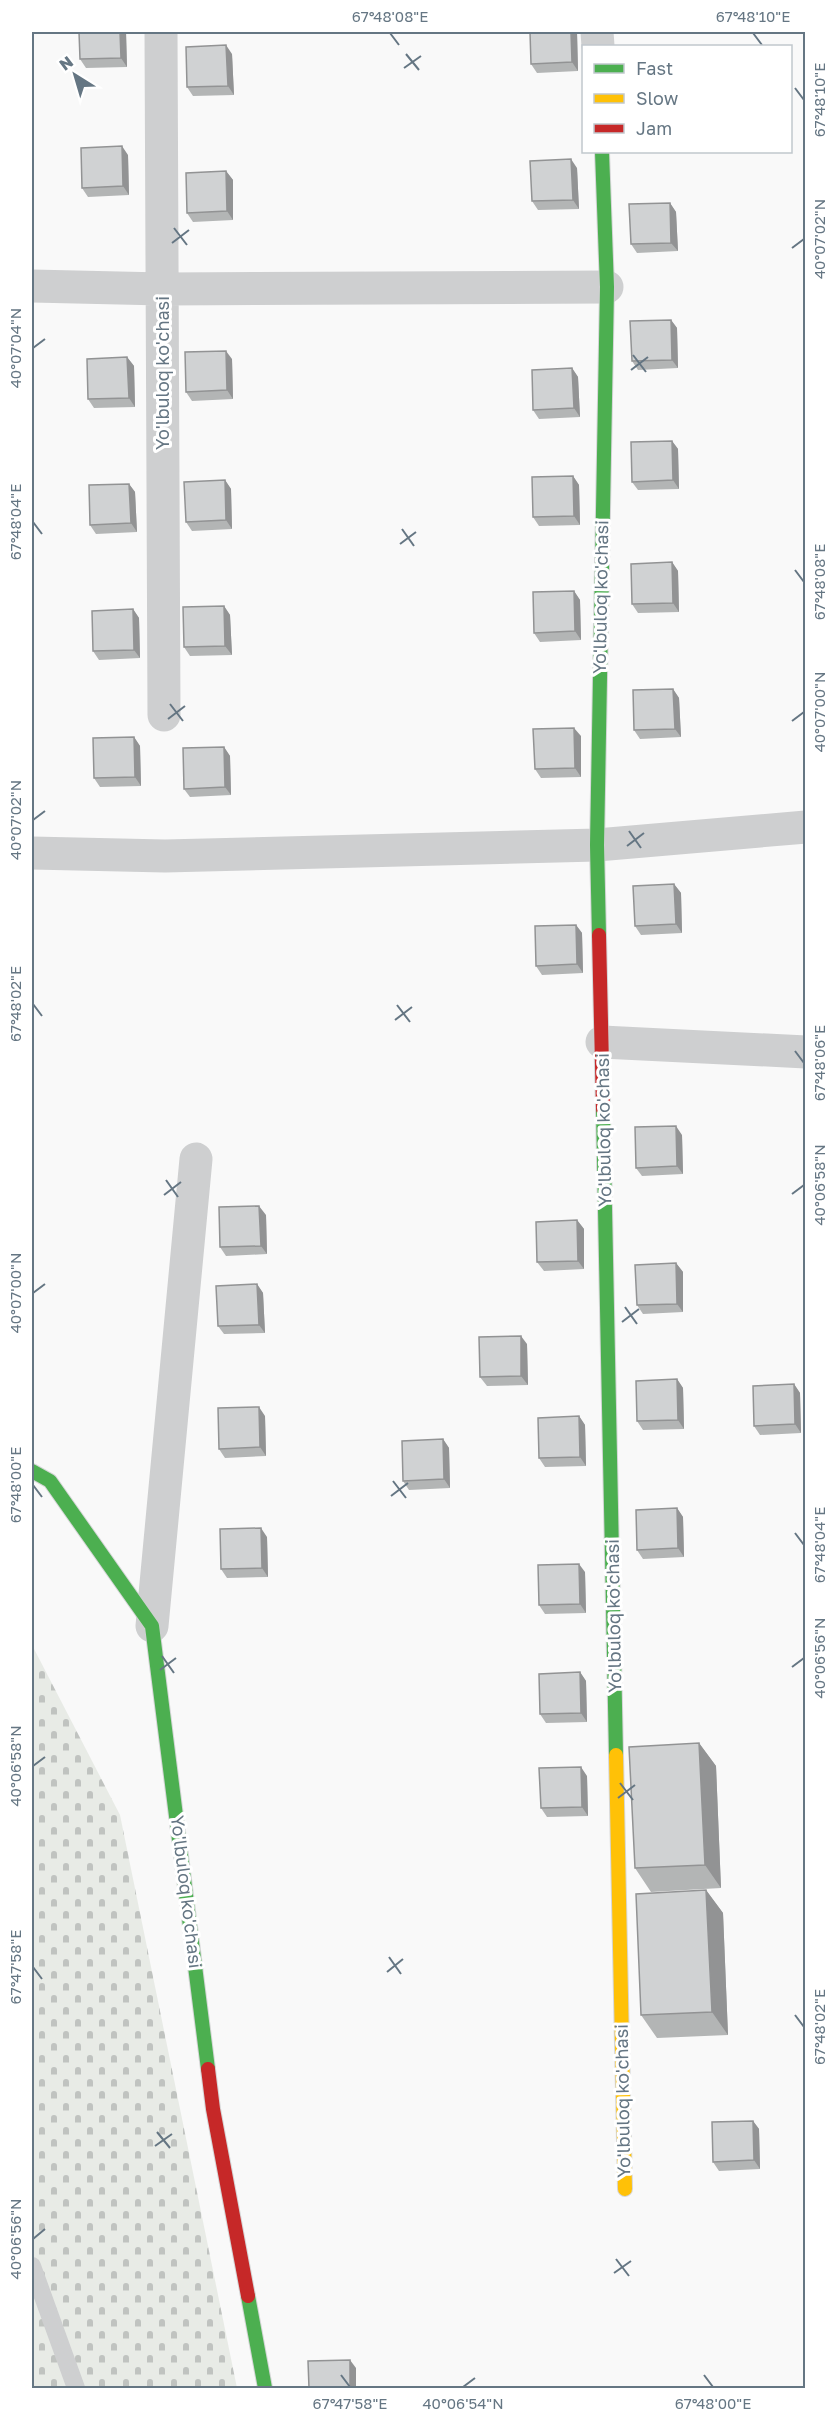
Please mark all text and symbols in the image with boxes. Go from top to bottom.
text: 67°48'08"E [352,7,428,25]
text: 67°48'10"E [716,7,790,25]
north arrow [45,45,105,105]
legend [582,45,792,153]
text: N [55,51,77,75]
text: Fast [636,57,673,79]
text: 67°48'10"E [810,63,828,137]
text: Slow [636,87,679,109]
text: Jam [636,117,672,139]
text: 40°07'02"N [810,199,828,279]
street label: Yo'lbuloq ko'chasi [151,296,173,450]
text: 40°07'04"N [6,308,24,388]
text: 67°48'04"E [6,484,24,560]
street label: Yo'lbuloq ko'chasi [588,520,612,674]
text: 67°48'08"E [810,544,828,620]
text: 40°07'00"N [810,672,828,752]
text: 40°07'02"N [6,780,24,860]
text: 67°48'02"E [6,966,24,1042]
text: 67°48'06"E [810,1025,828,1101]
street label: Yo'lbuloq ko'chasi [591,1053,615,1207]
text: 40°06'58"N [810,1144,828,1226]
text: 40°07'00"N [6,1253,24,1333]
text: 67°48'00"E [6,1447,24,1523]
text: 67°48'04"E [810,1507,828,1583]
street label: Yo'lbuloq ko'chasi [601,1539,625,1693]
text: 40°06'56"N [810,1617,828,1699]
text: 40°06'58"N [6,1725,24,1807]
street label: Yo'lbuloq ko'chasi [167,1814,207,1970]
text: 67°47'58"E [6,1930,24,2004]
text: 67°48'02"E [810,1989,828,2065]
street label: Yo'lbuloq ko'chasi [610,2024,634,2178]
text: 40°06'56"N [6,2198,24,2280]
text: 67°47'58"E [313,2394,387,2412]
text: 40°06'54"N [422,2394,504,2412]
text: 67°48'00"E [675,2394,751,2412]

